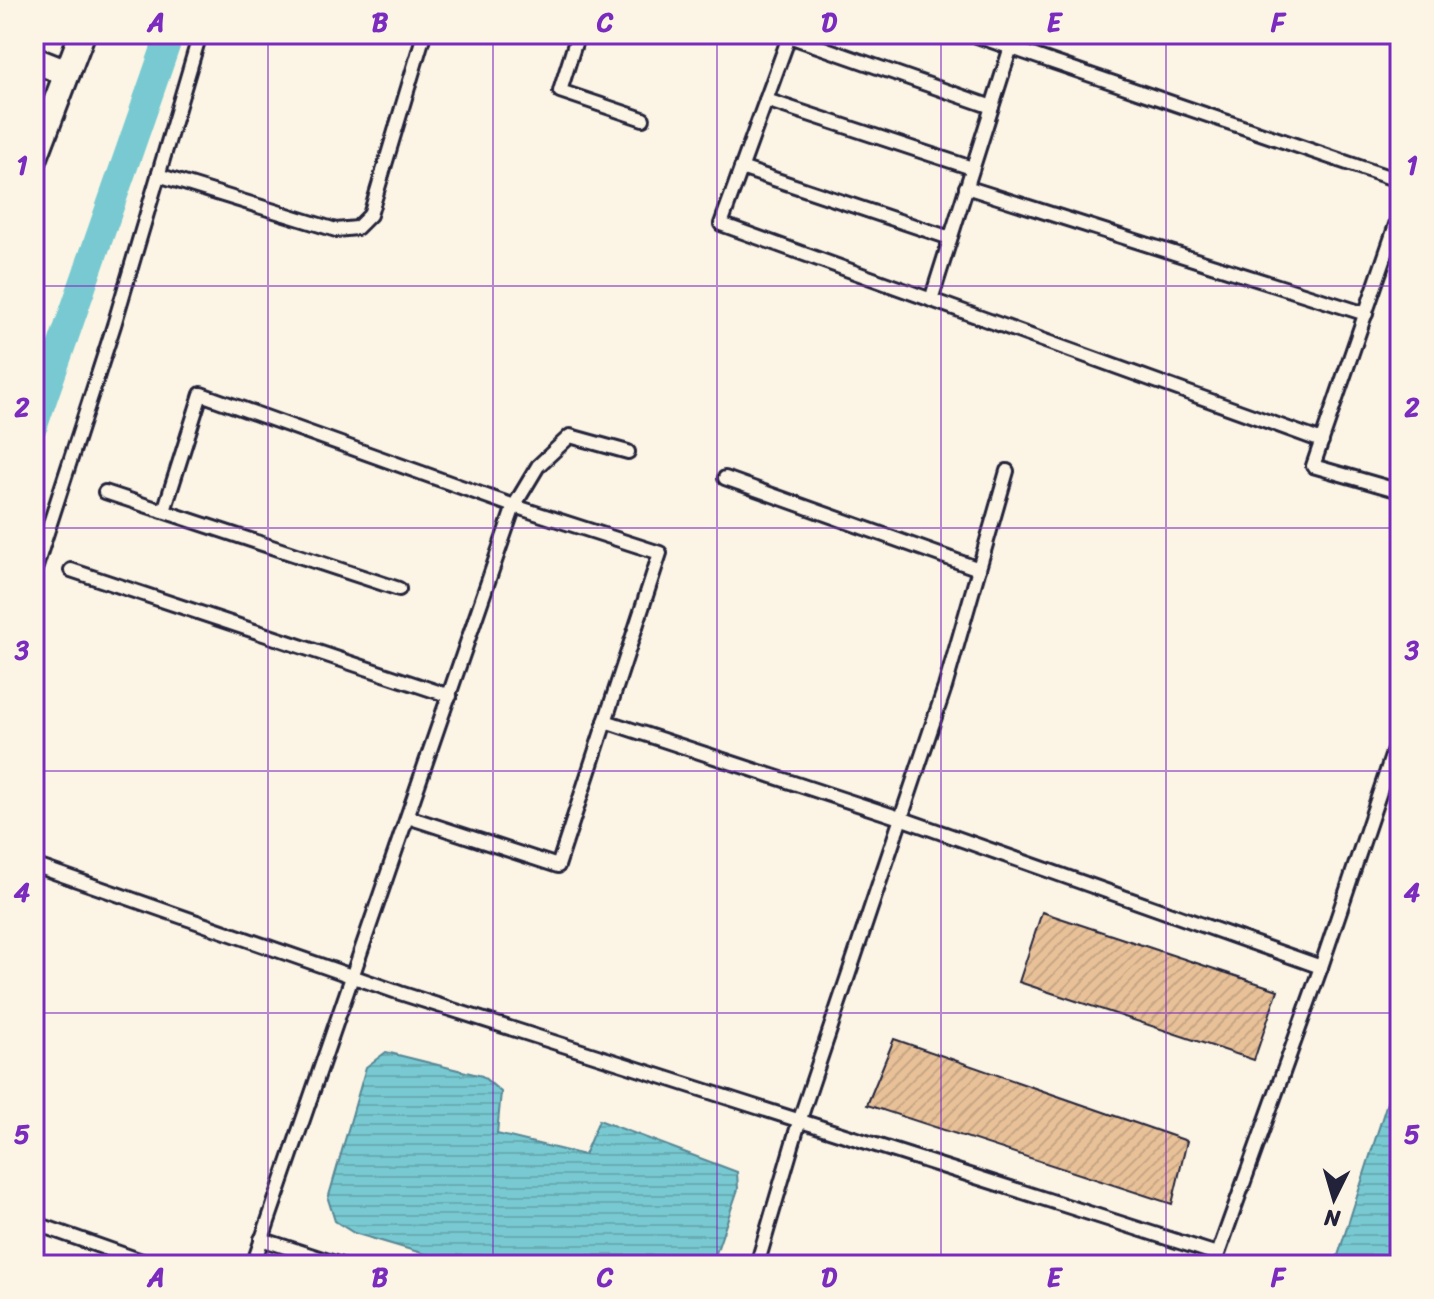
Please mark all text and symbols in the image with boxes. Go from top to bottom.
text: A [146,0,165,45]
text: B [372,0,389,45]
text: C [596,0,614,45]
text: D [821,0,837,45]
text: E [1047,0,1064,45]
text: F [1270,0,1287,45]
text: 1 [16,142,28,188]
text: 1 [1406,142,1418,188]
text: 2 [13,384,30,430]
text: 2 [1403,384,1420,430]
text: 3 [14,627,30,673]
text: 3 [1404,627,1420,673]
text: 4 [14,869,30,915]
text: 4 [1404,869,1420,915]
text: 5 [14,1111,30,1157]
text: 5 [1404,1111,1420,1157]
north arrow [1294,1159,1374,1239]
text: N [1322,1198,1343,1239]
text: A [146,1254,165,1299]
text: B [372,1254,389,1299]
text: C [596,1254,614,1299]
text: D [821,1254,837,1299]
text: E [1047,1254,1064,1299]
text: F [1270,1254,1287,1299]

